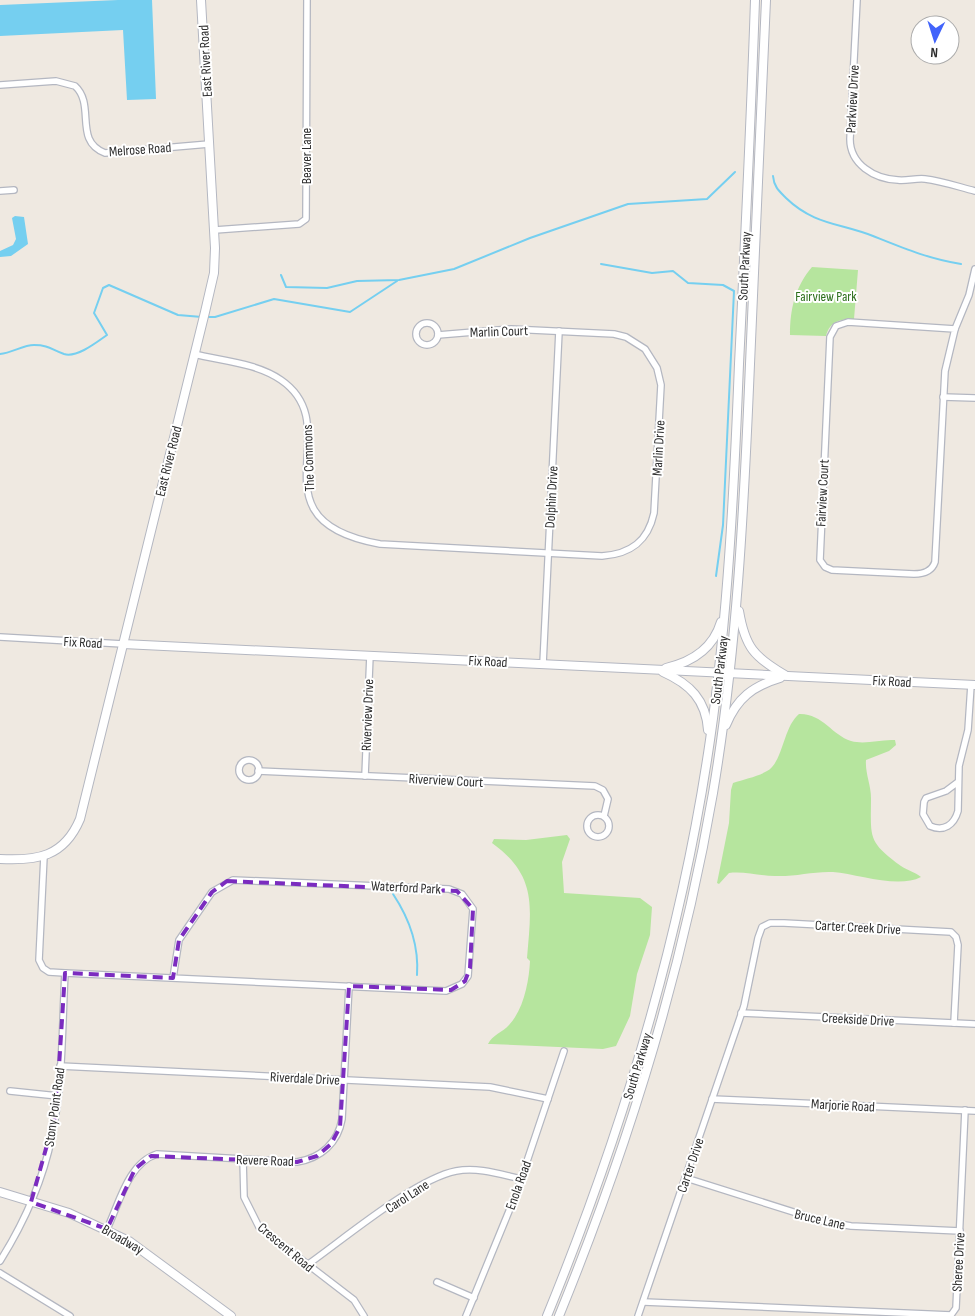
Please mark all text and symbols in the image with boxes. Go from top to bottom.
north arrow [910,15,960,65]
street label: East River Road [195,24,216,97]
text: N [930,44,938,61]
street label: Parkview Drive [842,64,863,134]
street label: Beaver Lane [298,128,315,184]
street label: Melrose Road [108,139,172,160]
street label: South Parkway [734,231,755,301]
park label: Fairview Park [795,288,857,305]
street label: Marlin Court [470,322,528,341]
street label: Marlin Drive [649,420,668,476]
street label: East River Road [152,424,185,498]
street label: The Commons [299,424,318,492]
street label: Fairview Court [812,459,833,527]
street label: Dolphin Drive [541,465,562,529]
street label: Fix Road [63,633,103,652]
street label: South Parkway [707,634,732,705]
street label: Fix Road [468,652,508,671]
street label: Fix Road [872,672,912,691]
street label: Riverview Drive [358,679,377,751]
street label: Riverview Court [408,770,484,791]
street label: Waterford Park [371,877,442,898]
street label: Carter Creek Drive [815,917,901,938]
street label: Creekside Drive [821,1009,895,1030]
street label: South Parkway [619,1030,656,1102]
street label: Stony Point Road [41,1066,68,1148]
street label: Riverdale Drive [270,1068,340,1089]
street label: Marjorie Road [811,1095,875,1116]
street label: Carter Drive [673,1136,708,1195]
street label: Revere Road [236,1151,294,1170]
street label: Enola Road [502,1158,535,1212]
street label: Carol Lane [382,1176,432,1217]
street label: Bruce Lane [793,1205,847,1234]
street label: Crescent Road [254,1219,317,1276]
street label: Broadway [99,1221,147,1258]
street label: Sheree Drive [948,1232,969,1292]

